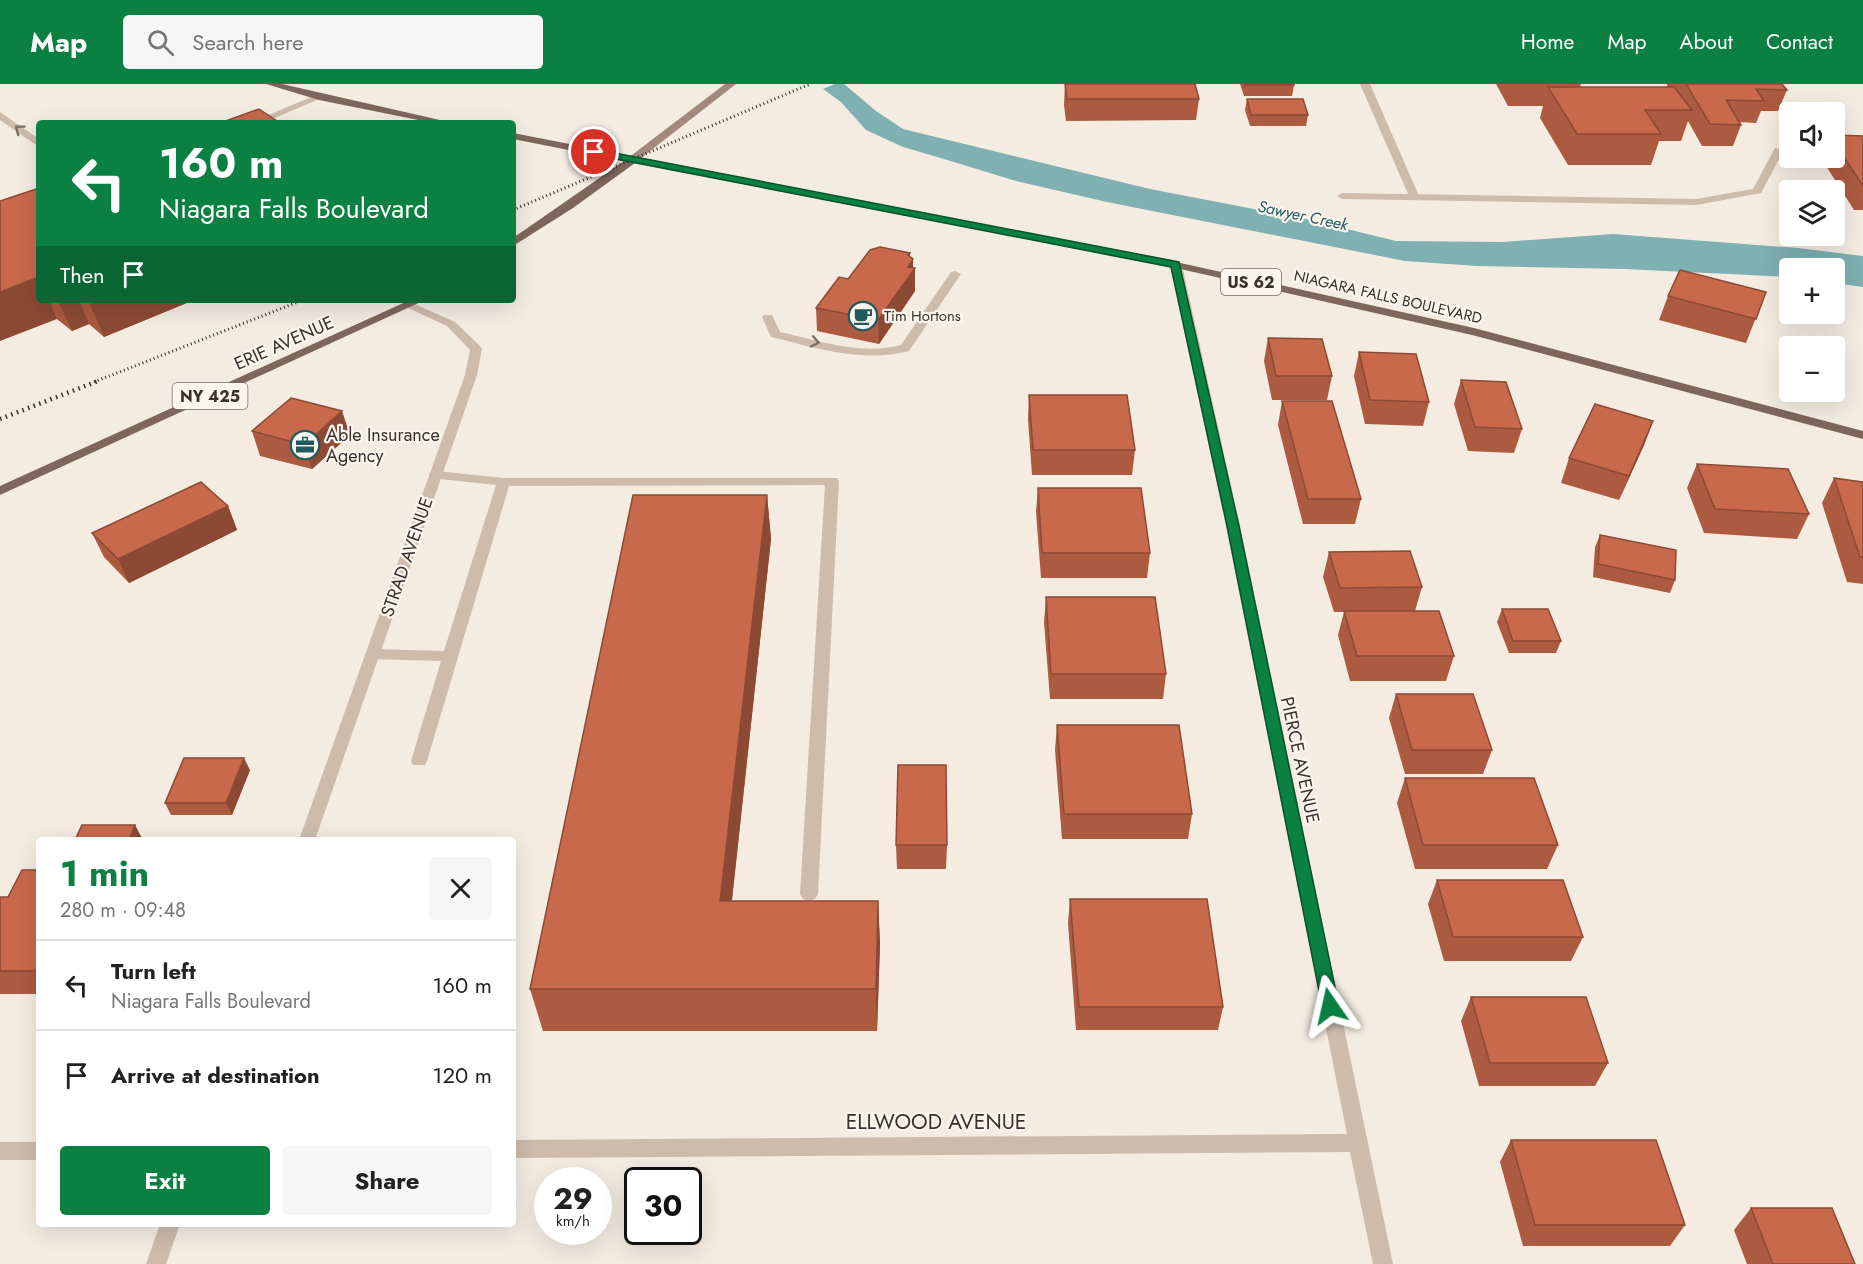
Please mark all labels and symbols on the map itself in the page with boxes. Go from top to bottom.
one-way arrow [15,126,26,137]
pin [568,126,619,177]
water label: Sawyer Creek [1256,195,1351,237]
street label: NIAGARA FALLS BOULEVARD [1292,265,1484,329]
road number: US 62 [1221,269,1281,295]
cafe icon: Tim Hortons [847,300,879,332]
place label: Tim Hortons [884,305,961,327]
street label: ERIE AVENUE [230,309,338,377]
one-way arrow [810,335,820,348]
road number: NY 425 [172,383,248,409]
place label: Able Insurance Agency [326,422,440,469]
office icon: Able Insurance Agency [289,429,321,461]
street label: STRAD AVENUE [374,494,440,620]
street label: PIERCE AVENUE [1274,694,1326,826]
position arrow [1298,974,1362,1038]
street label: ELLWOOD AVENUE [846,1107,1026,1137]
speed limit sign: 30 [624,1167,702,1245]

